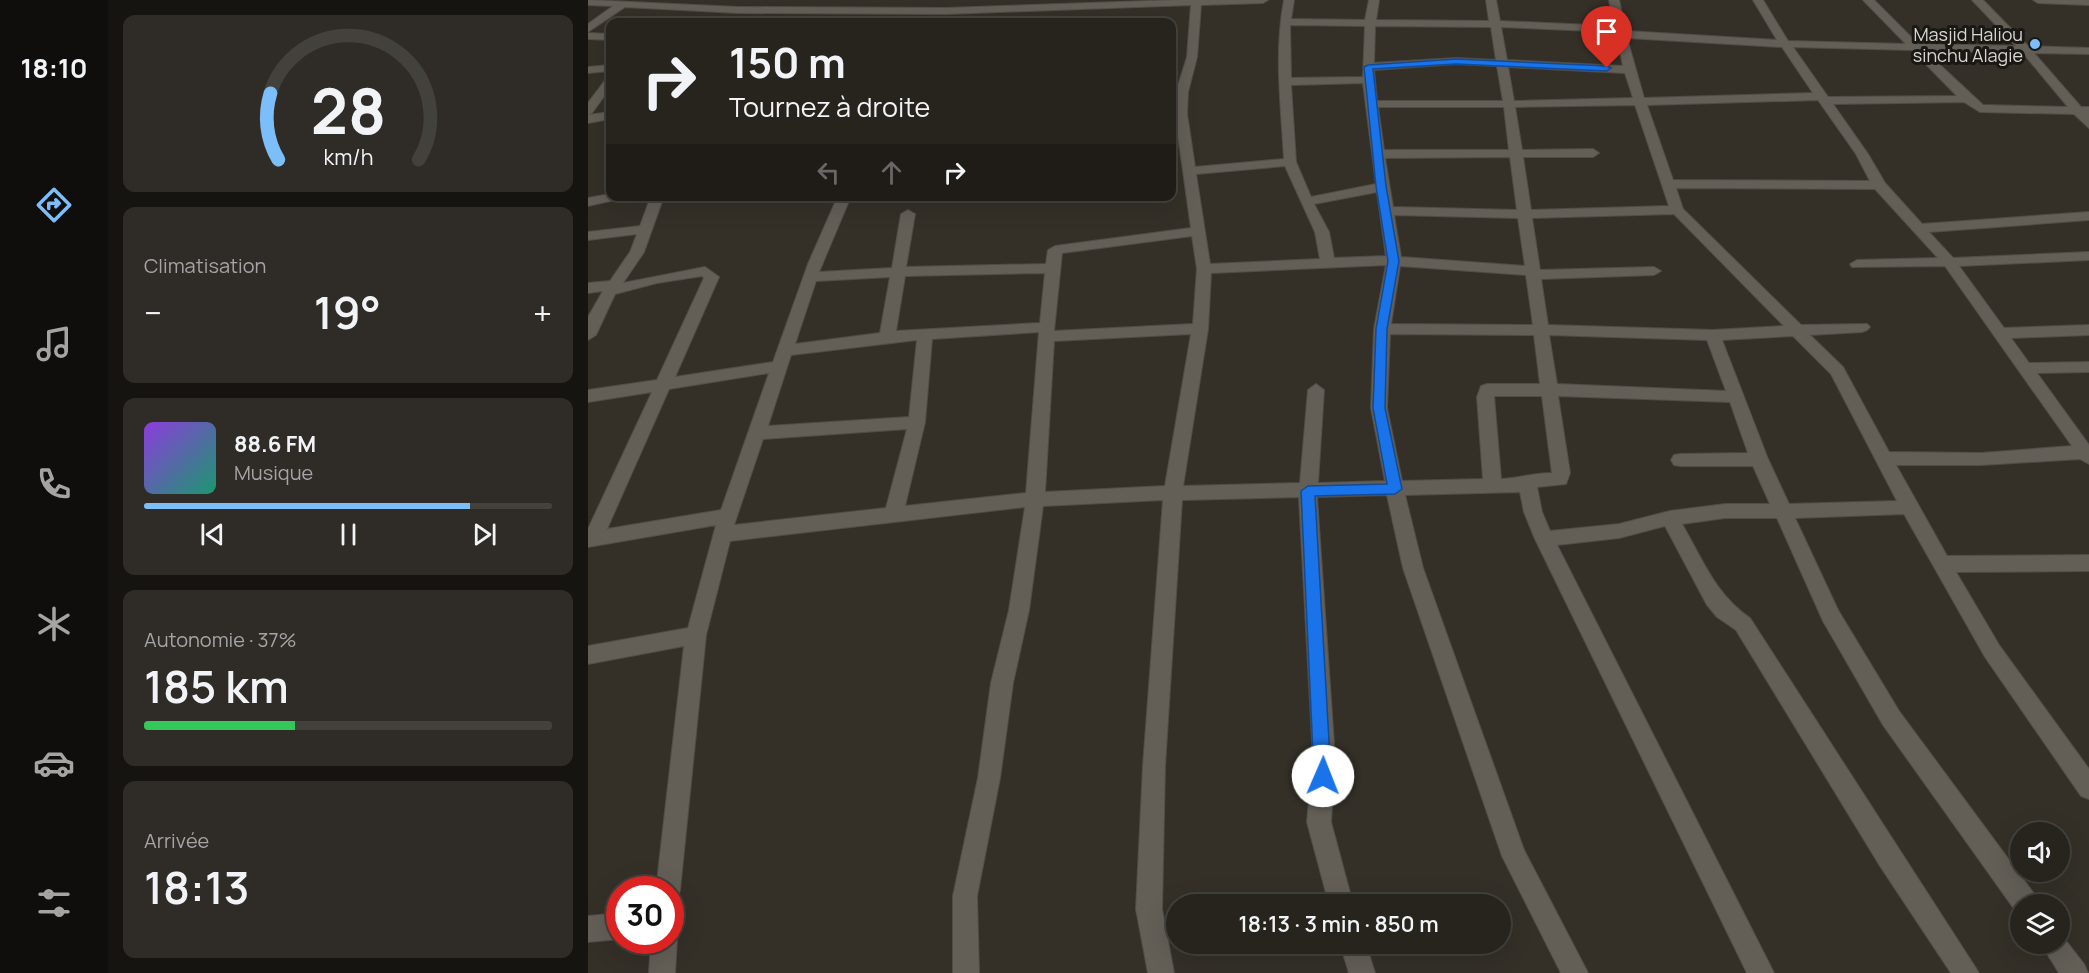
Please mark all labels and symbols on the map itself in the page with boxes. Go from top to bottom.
pin [1581,6,1632,68]
place label: Masjid Haliou sinchu Alagie [1913,22,2023,67]
marker: Masjid Haliou sinchu Alagie [2028,37,2042,51]
position arrow [1291,744,1355,808]
speed limit sign: 30 [606,876,684,954]

